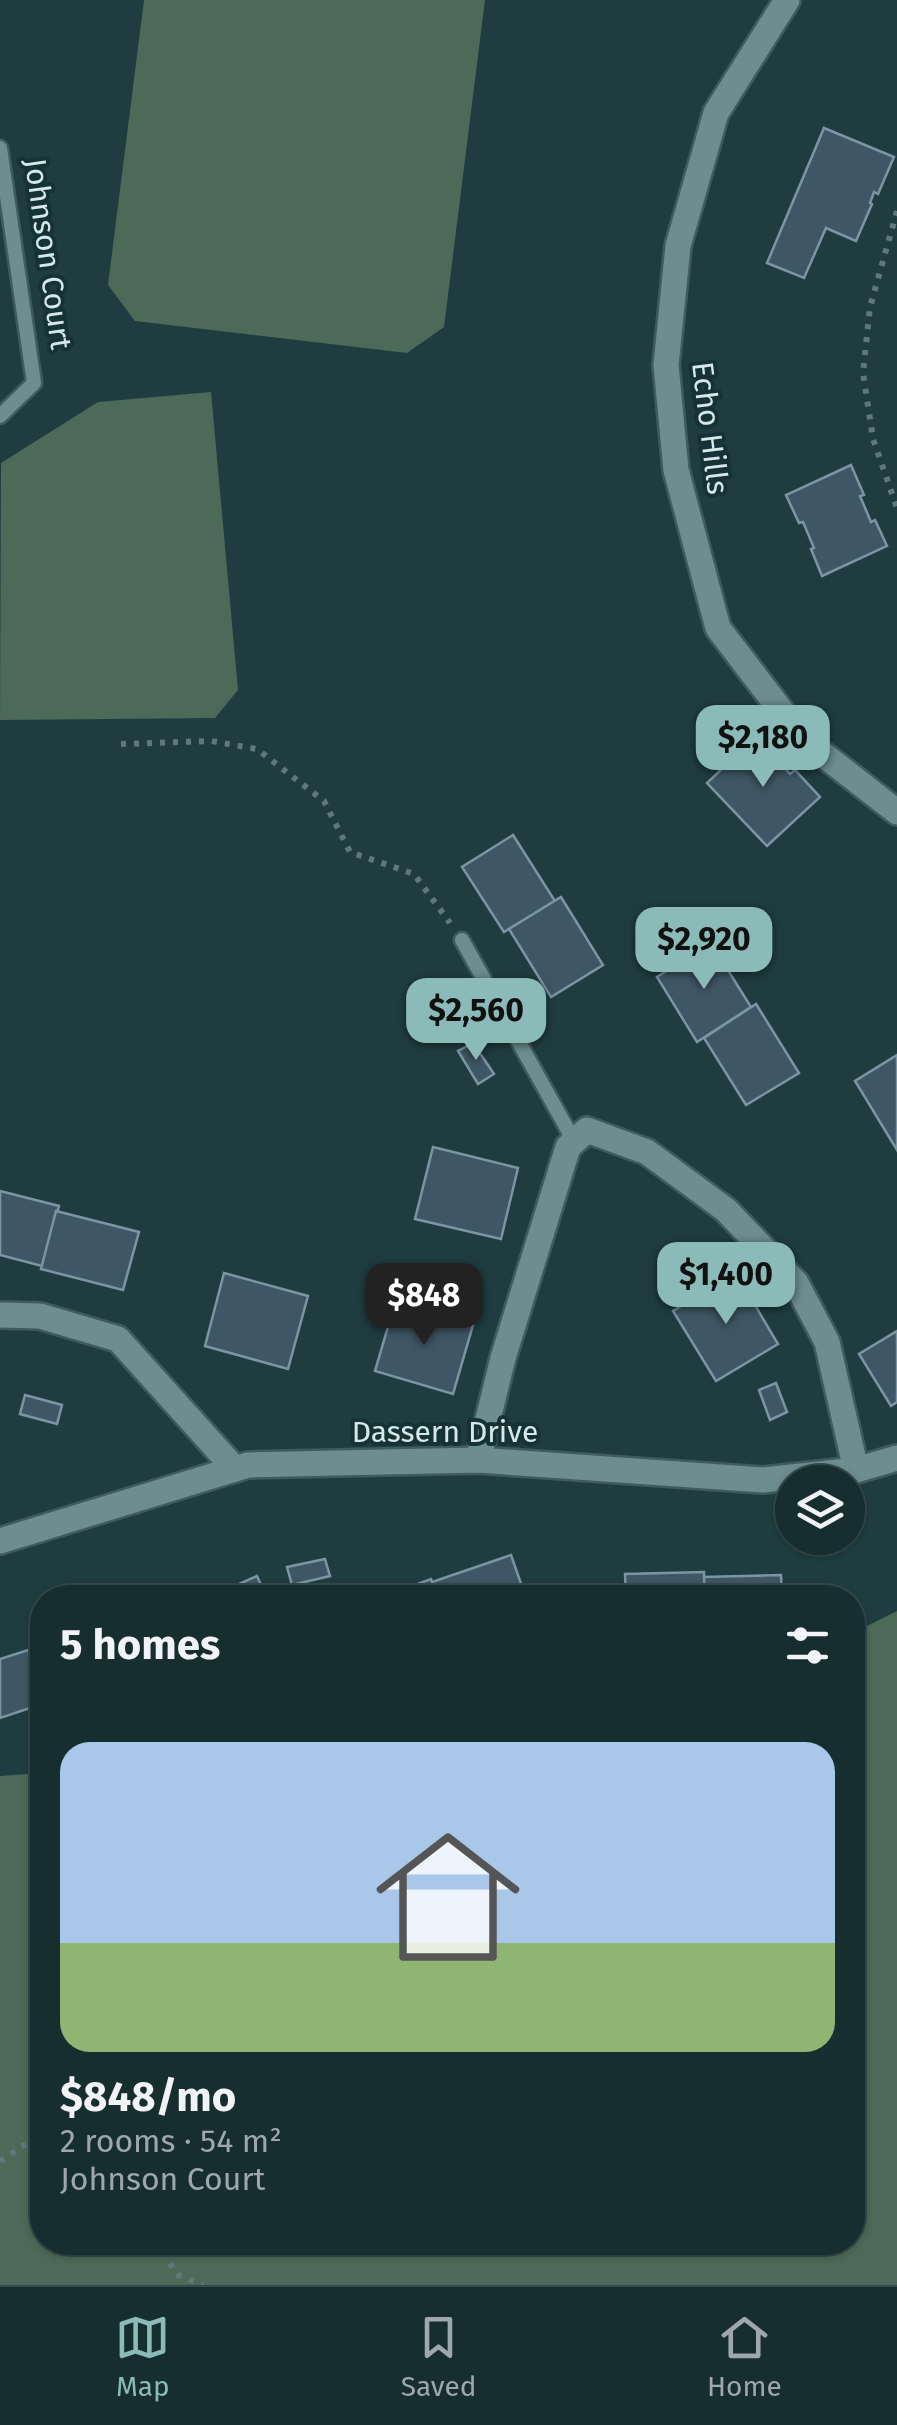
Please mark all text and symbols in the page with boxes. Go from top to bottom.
street label: Johnson Court [17,156,79,352]
street label: Echo Hills [684,360,736,496]
pin: $2,180 [682,705,844,790]
text: $2,180 [718,718,808,756]
pin: $2,920 [623,907,785,992]
text: $2,920 [657,920,751,958]
pin: $2,560 [395,978,557,1063]
text: $2,560 [428,991,524,1029]
pin: $1,400 [645,1242,807,1327]
text: $1,400 [679,1255,773,1293]
pin: $848 [365,1263,483,1348]
text: $848 [388,1276,460,1314]
street label: Dassern Drive [352,1414,538,1450]
map controls [775,1465,865,1555]
button: layers [775,1465,865,1555]
icon: filters [780,1618,835,1673]
text: 5 homes [60,1620,220,1670]
icon: home [358,1807,538,1987]
text: $848/mo [60,2072,236,2122]
text: 2 rooms · 54 m² [60,2122,282,2160]
text: Johnson Court [60,2160,265,2198]
tab: Map [115,2310,170,2403]
tab: Saved [401,2310,477,2403]
tab: Home [707,2310,782,2403]

